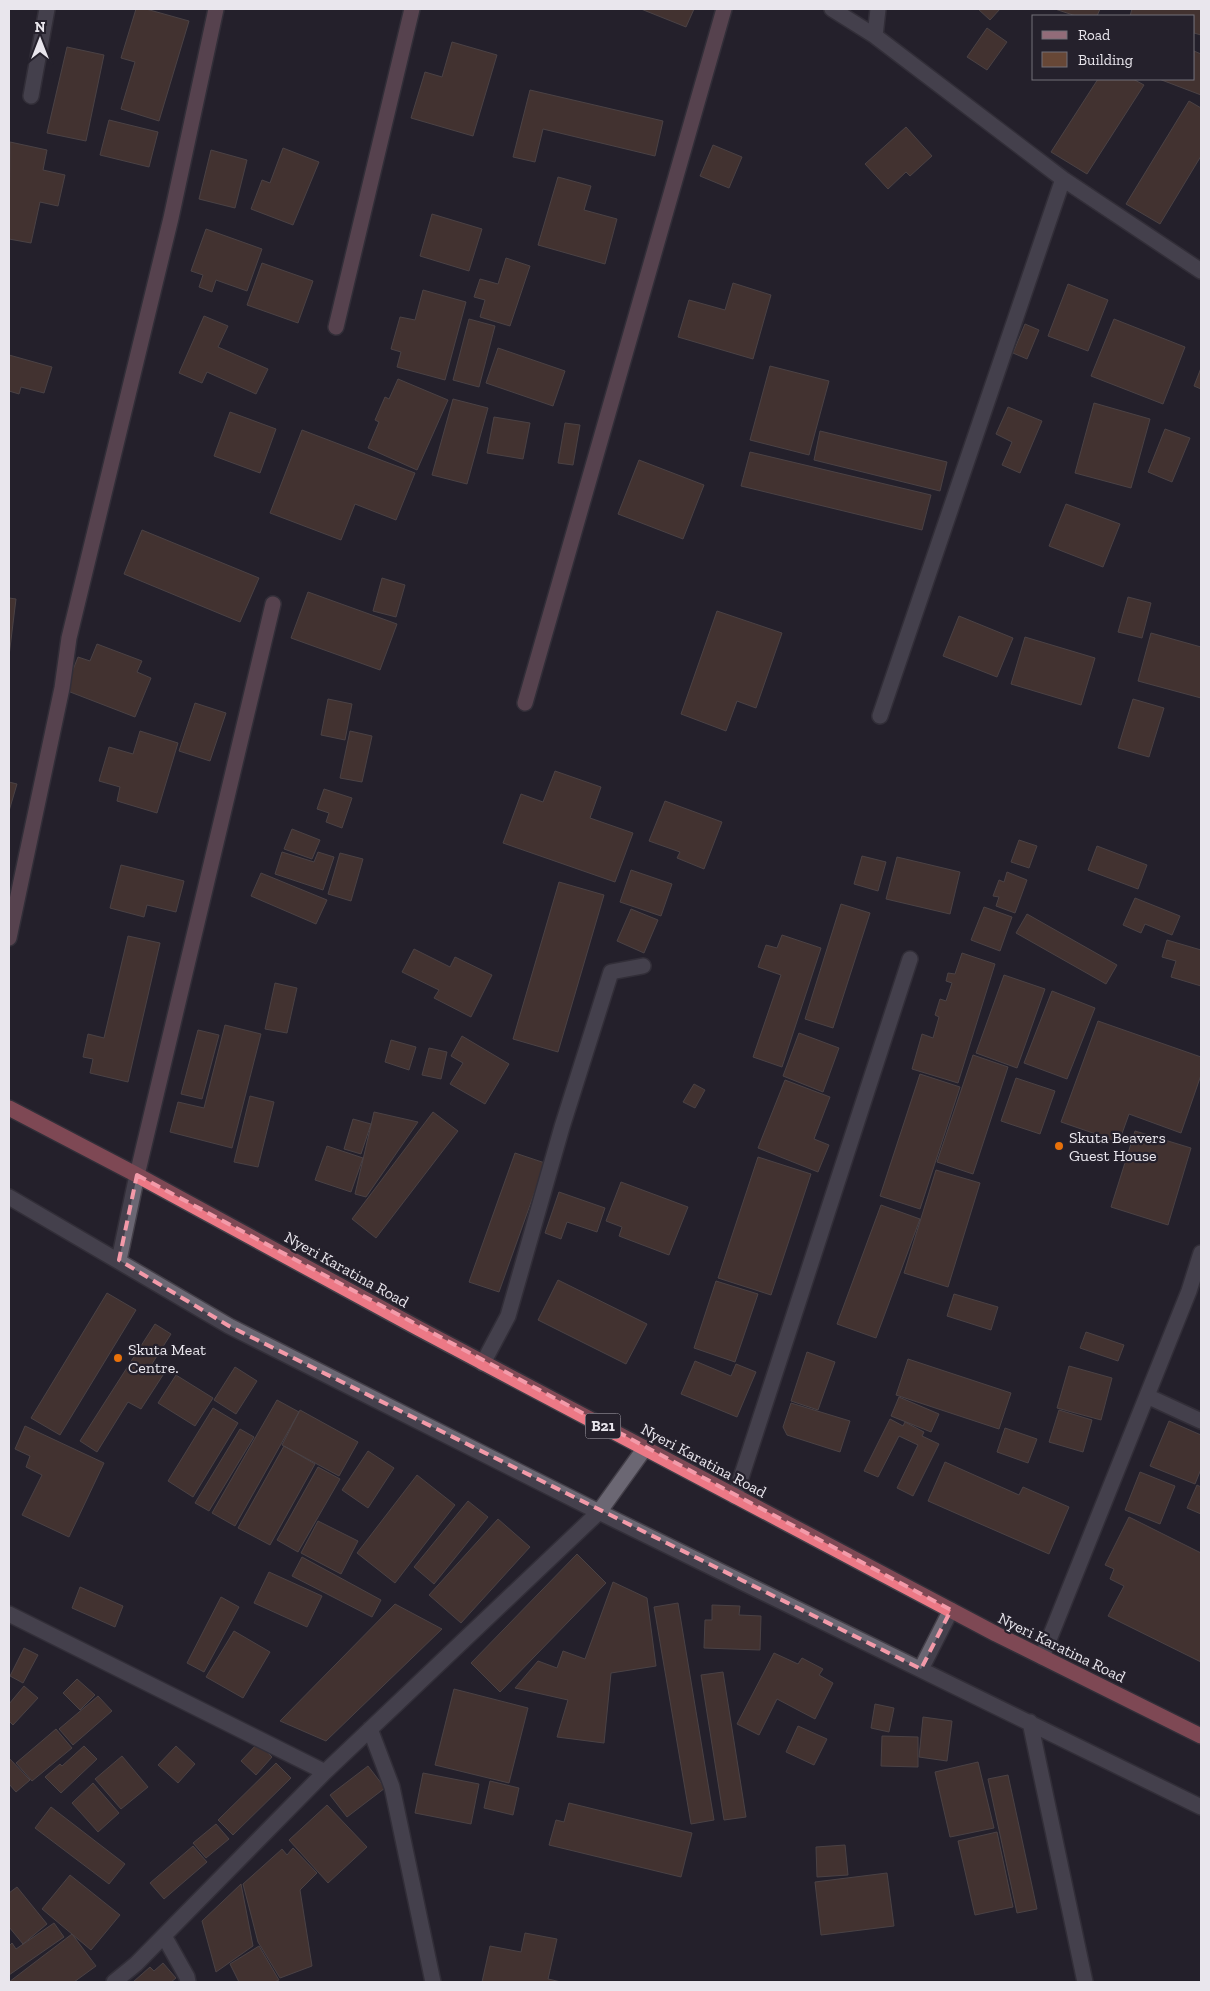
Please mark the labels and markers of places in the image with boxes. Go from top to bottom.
place label: Skuta Beavers Guest House [1069,1128,1166,1165]
marker: Skuta Beavers Guest House [1053,1140,1065,1152]
place label: Skuta Meat Centre. [128,1340,206,1377]
marker: Skuta Meat Centre. [112,1352,124,1364]

